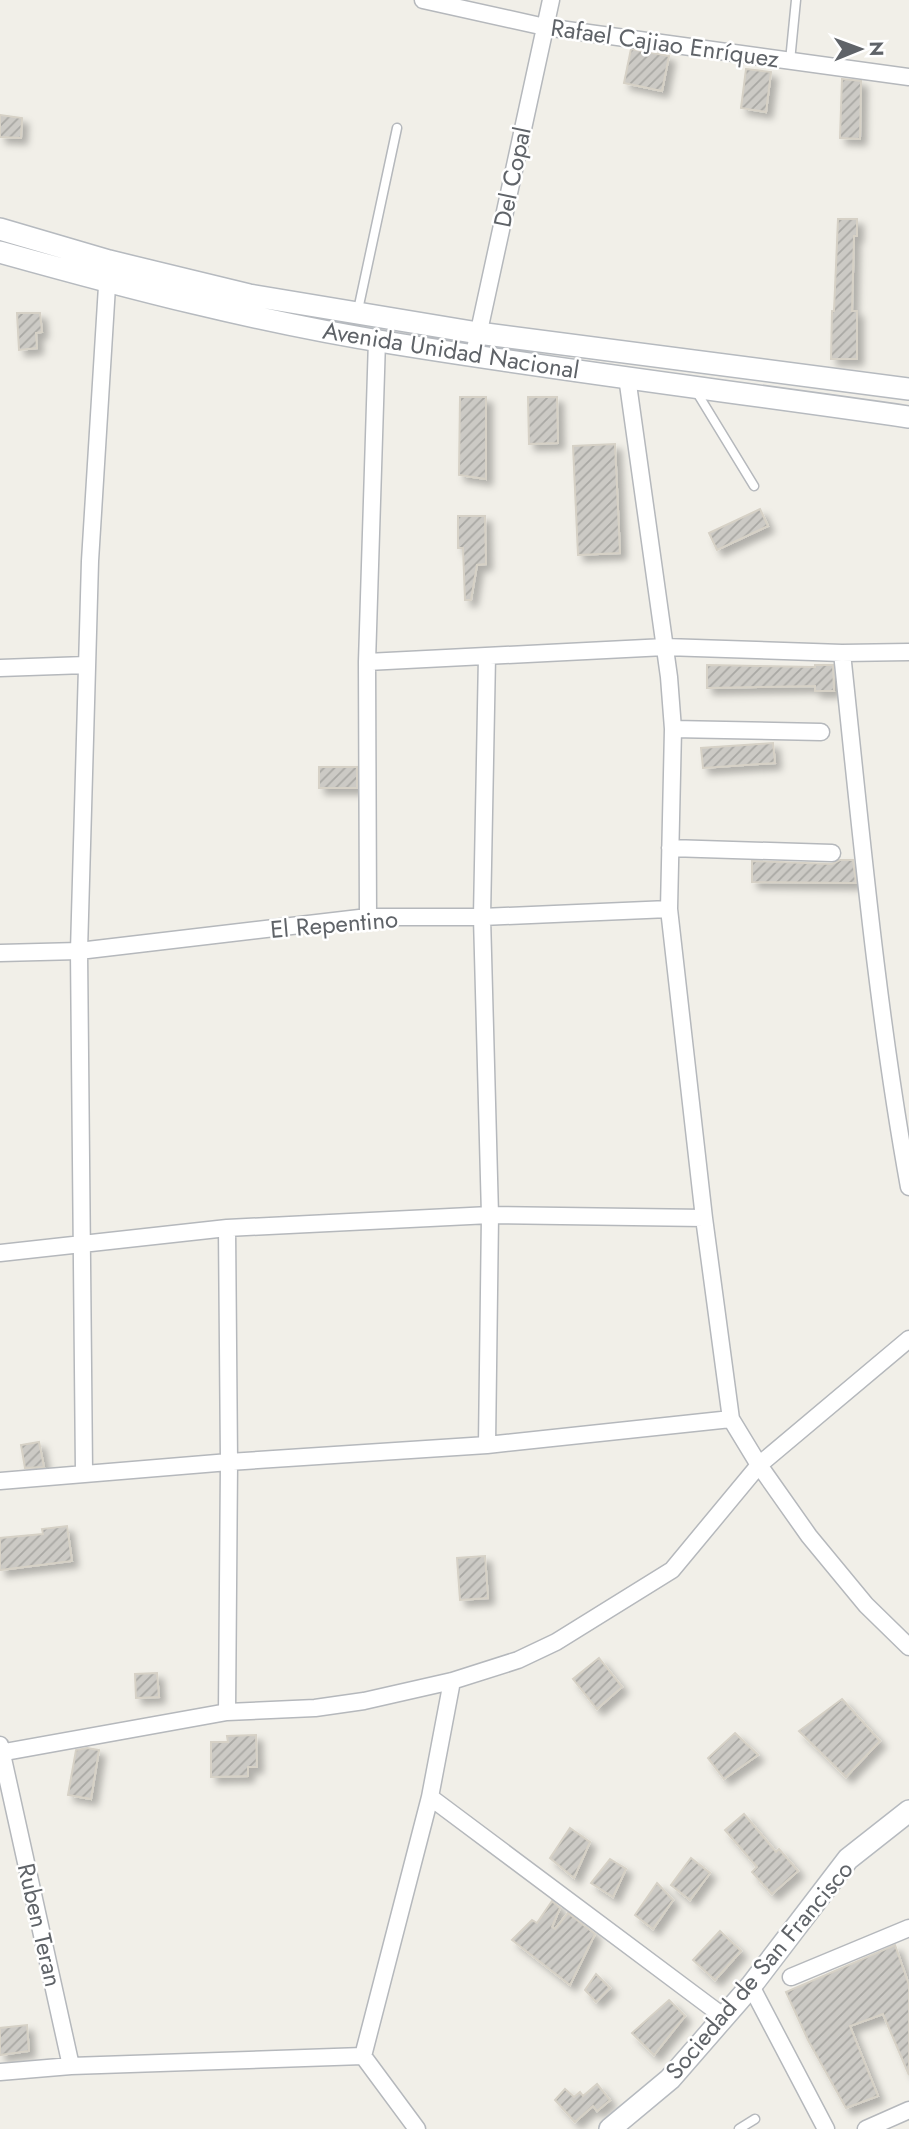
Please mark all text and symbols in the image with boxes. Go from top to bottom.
street label: Rafael Cajiao Enríquez [549,10,781,76]
north arrow [825,14,895,84]
text: N [863,41,890,56]
street label: Del Copal [484,124,540,230]
street label: Avenida Unidad Nacional [320,312,582,388]
street label: El Repentino [269,901,399,947]
street label: Sociedad de San Francisco [657,1853,861,2087]
street label: Ruben Teran [9,1860,71,1990]

